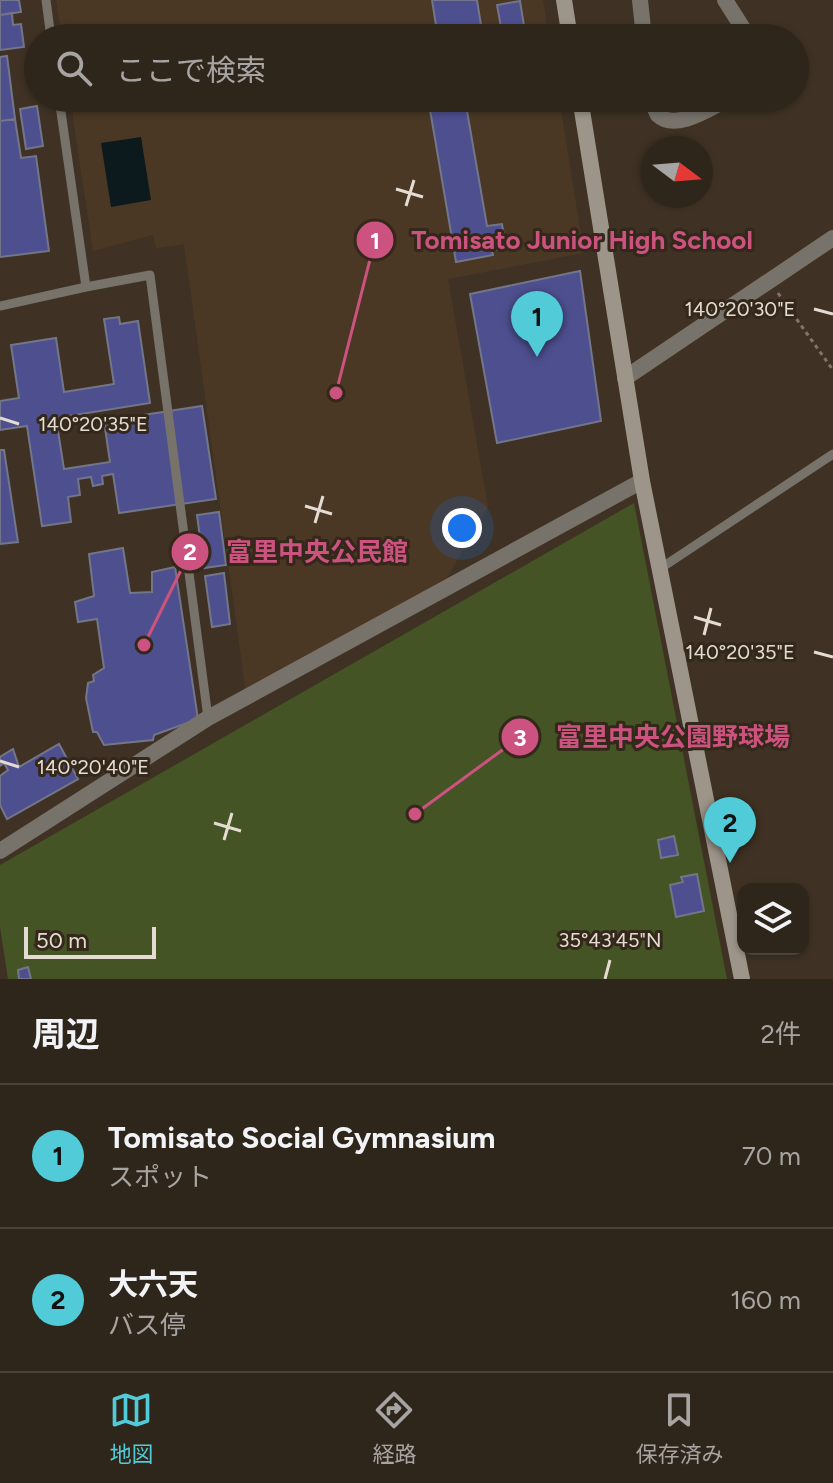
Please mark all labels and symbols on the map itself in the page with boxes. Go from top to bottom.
north arrow [641,136,713,208]
callout: Tomisato Junior High School [355,215,769,265]
text: Tomisato Junior High School [411,224,753,256]
text: 1 [370,226,380,255]
pin: 1 [511,291,563,357]
text: 140°20'30"E [685,297,795,321]
text: 140°20'35"E [38,412,148,436]
your location [442,508,482,548]
callout: 富里中央公民館 [170,527,424,577]
text: 富里中央公民館 [226,536,408,568]
text: 2 [183,537,197,566]
text: 140°20'35"E [685,640,795,664]
callout: 富里中央公園野球場 [500,712,806,762]
text: 富里中央公園野球場 [556,721,790,753]
text: 3 [513,723,527,752]
text: 140°20'40"E [37,755,149,779]
pin: 2 [704,797,756,863]
scale bar [24,923,156,959]
text: 35°43'45"N [559,928,661,952]

